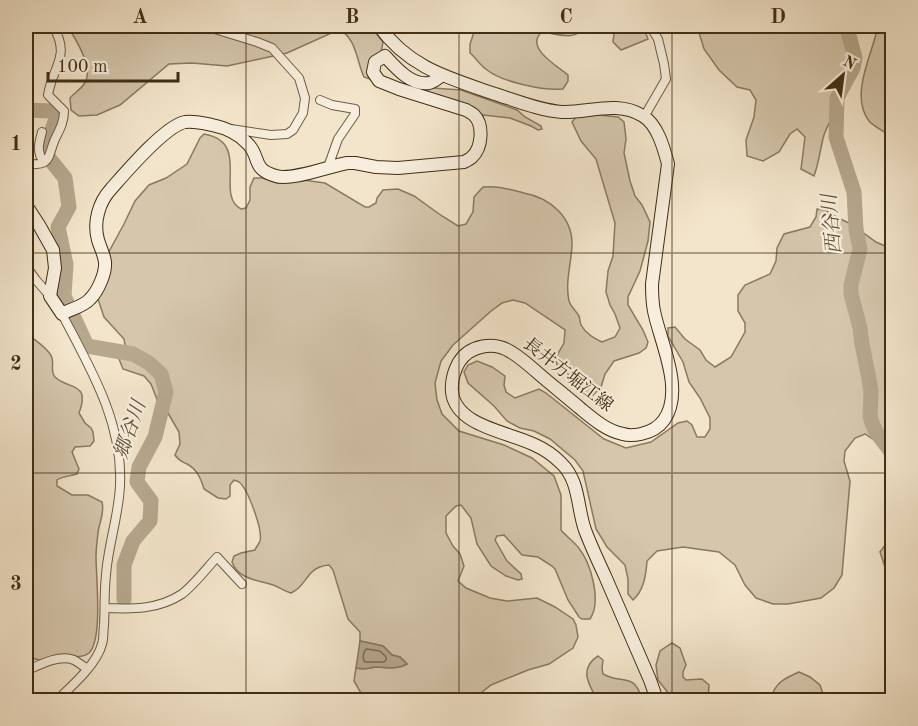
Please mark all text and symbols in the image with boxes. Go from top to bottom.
text: A [132,8,148,28]
text: B [345,8,359,28]
text: C [559,8,573,28]
text: D [770,8,786,28]
scale bar [48,45,178,83]
north arrow [813,45,873,105]
text: N [840,54,859,74]
text: 100 m [57,58,108,76]
text: 1 [10,135,22,155]
water label: 西谷川 [818,191,846,255]
street label: 長井方堀江線 [520,333,617,415]
text: 2 [10,355,22,375]
water label: 郷谷川 [110,396,151,462]
text: 3 [10,575,22,595]

